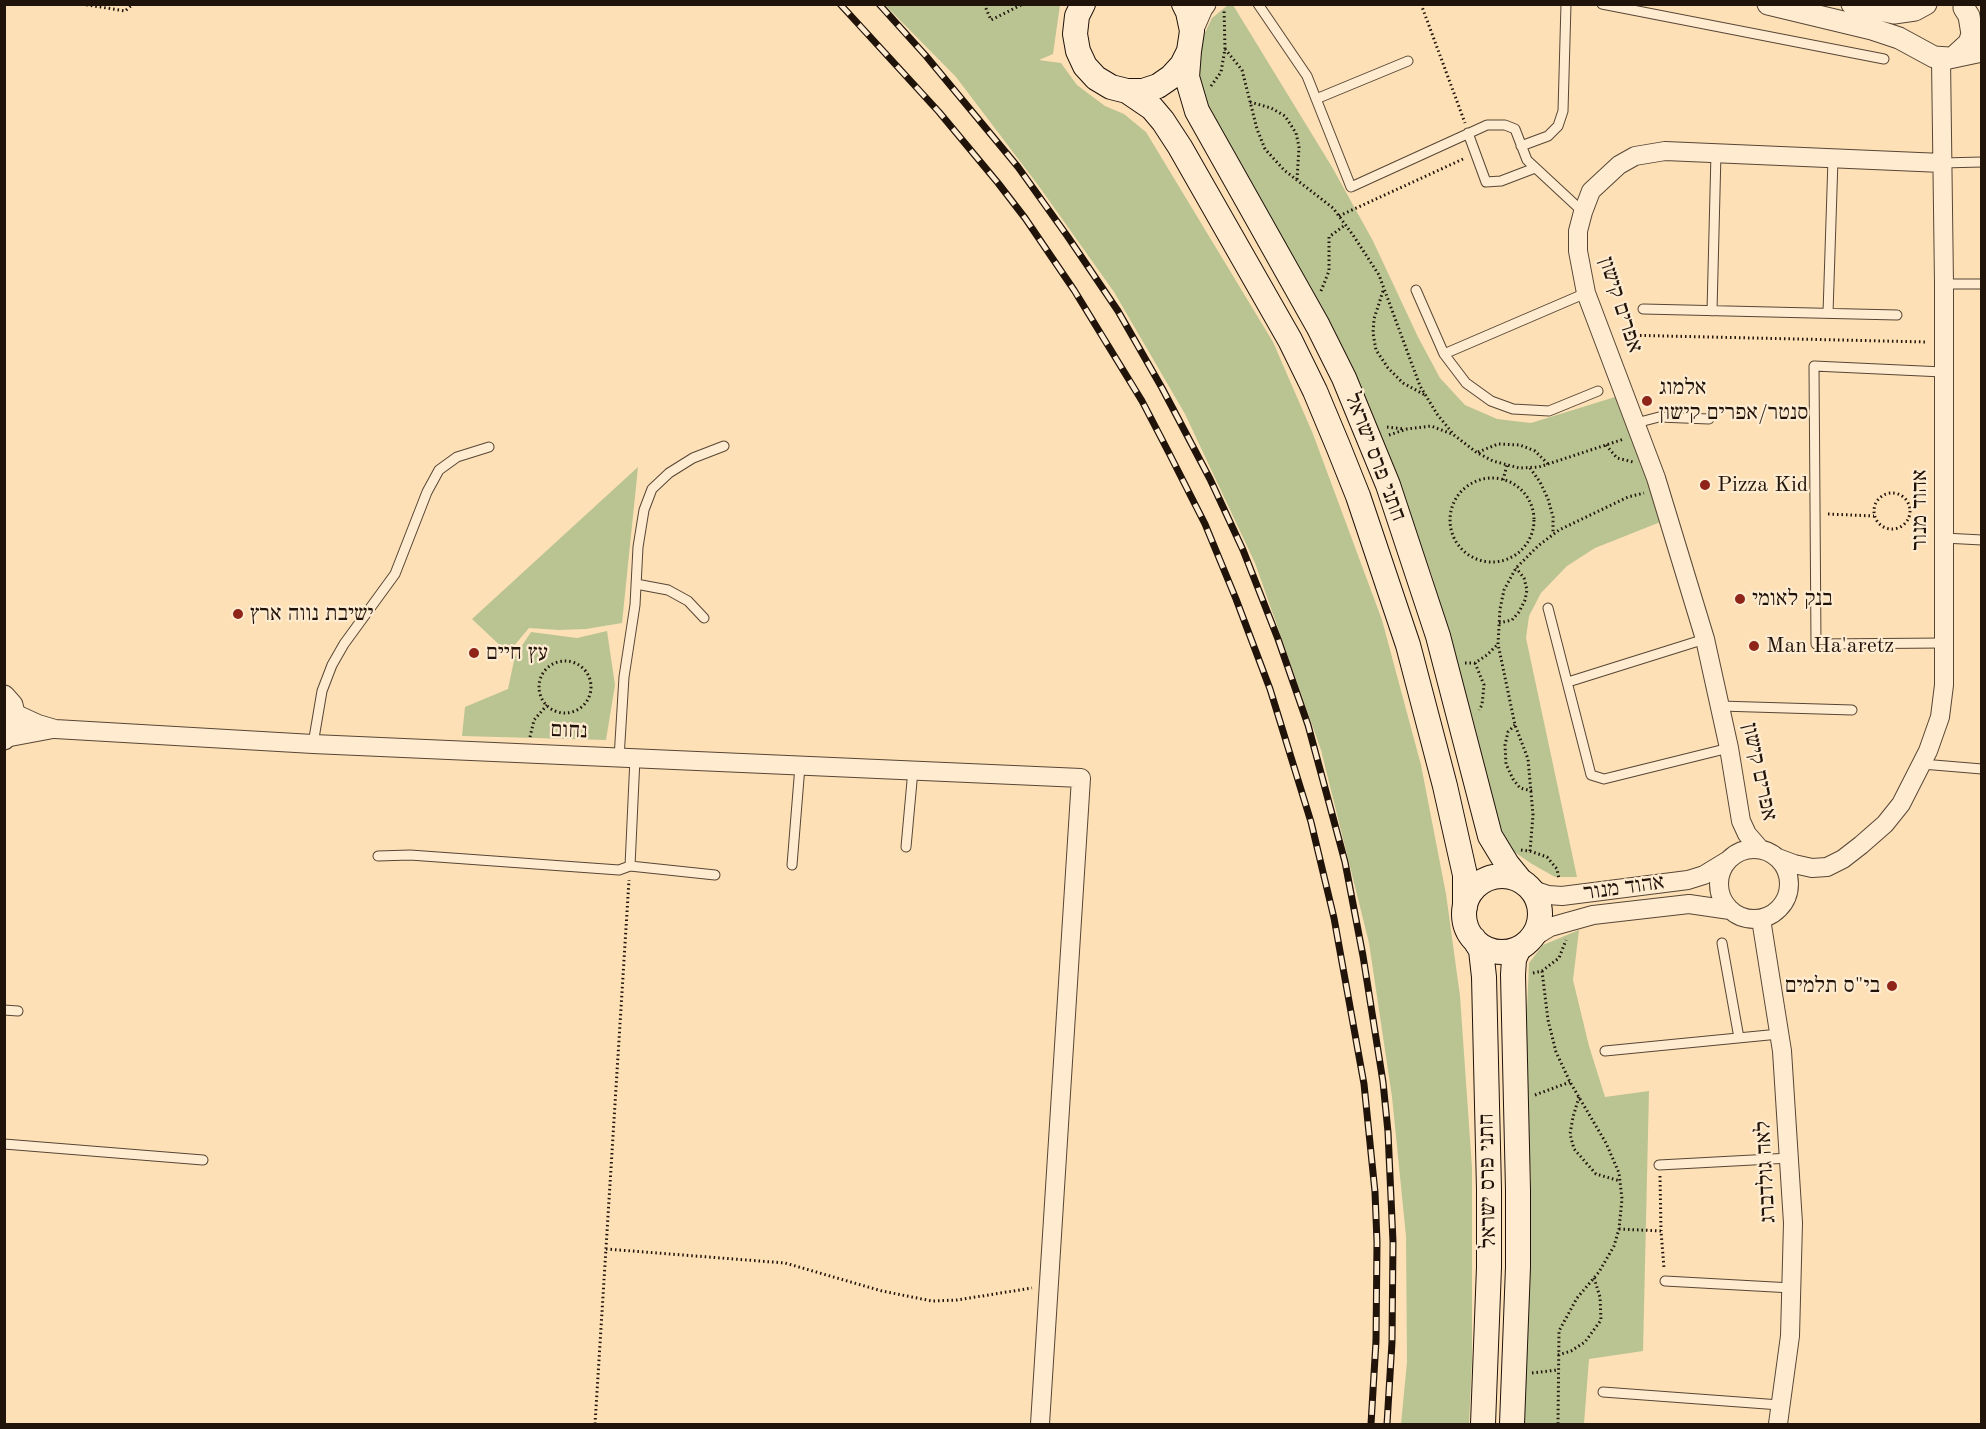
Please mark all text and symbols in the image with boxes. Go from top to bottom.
street label: אפרים קישון [1592,254,1648,356]
place label: אלמוג סנטר/אפרים קישון [1659,375,1808,427]
street label: חתני פרס ישראל [1338,389,1412,525]
marker: אלמוג סנטר/אפרים קישון [1640,394,1654,408]
street label: אהוד מנור [1907,469,1933,551]
place label: Pizza Kid [1717,472,1808,498]
marker: Pizza Kid [1698,478,1712,492]
place label: בנק לאומי [1752,586,1833,612]
marker: בנק לאומי [1733,592,1747,606]
place label: ישיבת נווה ארץ [250,601,374,627]
marker: ישיבת נווה ארץ [231,607,245,621]
place label: Man Ha'aretz [1766,633,1894,659]
marker: Man Ha'aretz [1747,639,1761,653]
place label: עץ חיים [486,640,548,666]
marker: עץ חיים [467,646,481,660]
street label: נחום [550,717,588,745]
street label: אפרים קישון [1736,721,1782,823]
street label: אהוד מנור [1582,869,1666,907]
place label: בי"ס תלמים [1785,973,1880,999]
marker: בי"ס תלמים [1885,979,1899,993]
street label: חתני פרס ישראל [1474,1113,1502,1249]
street label: לאה גולדברג [1750,1120,1782,1224]

